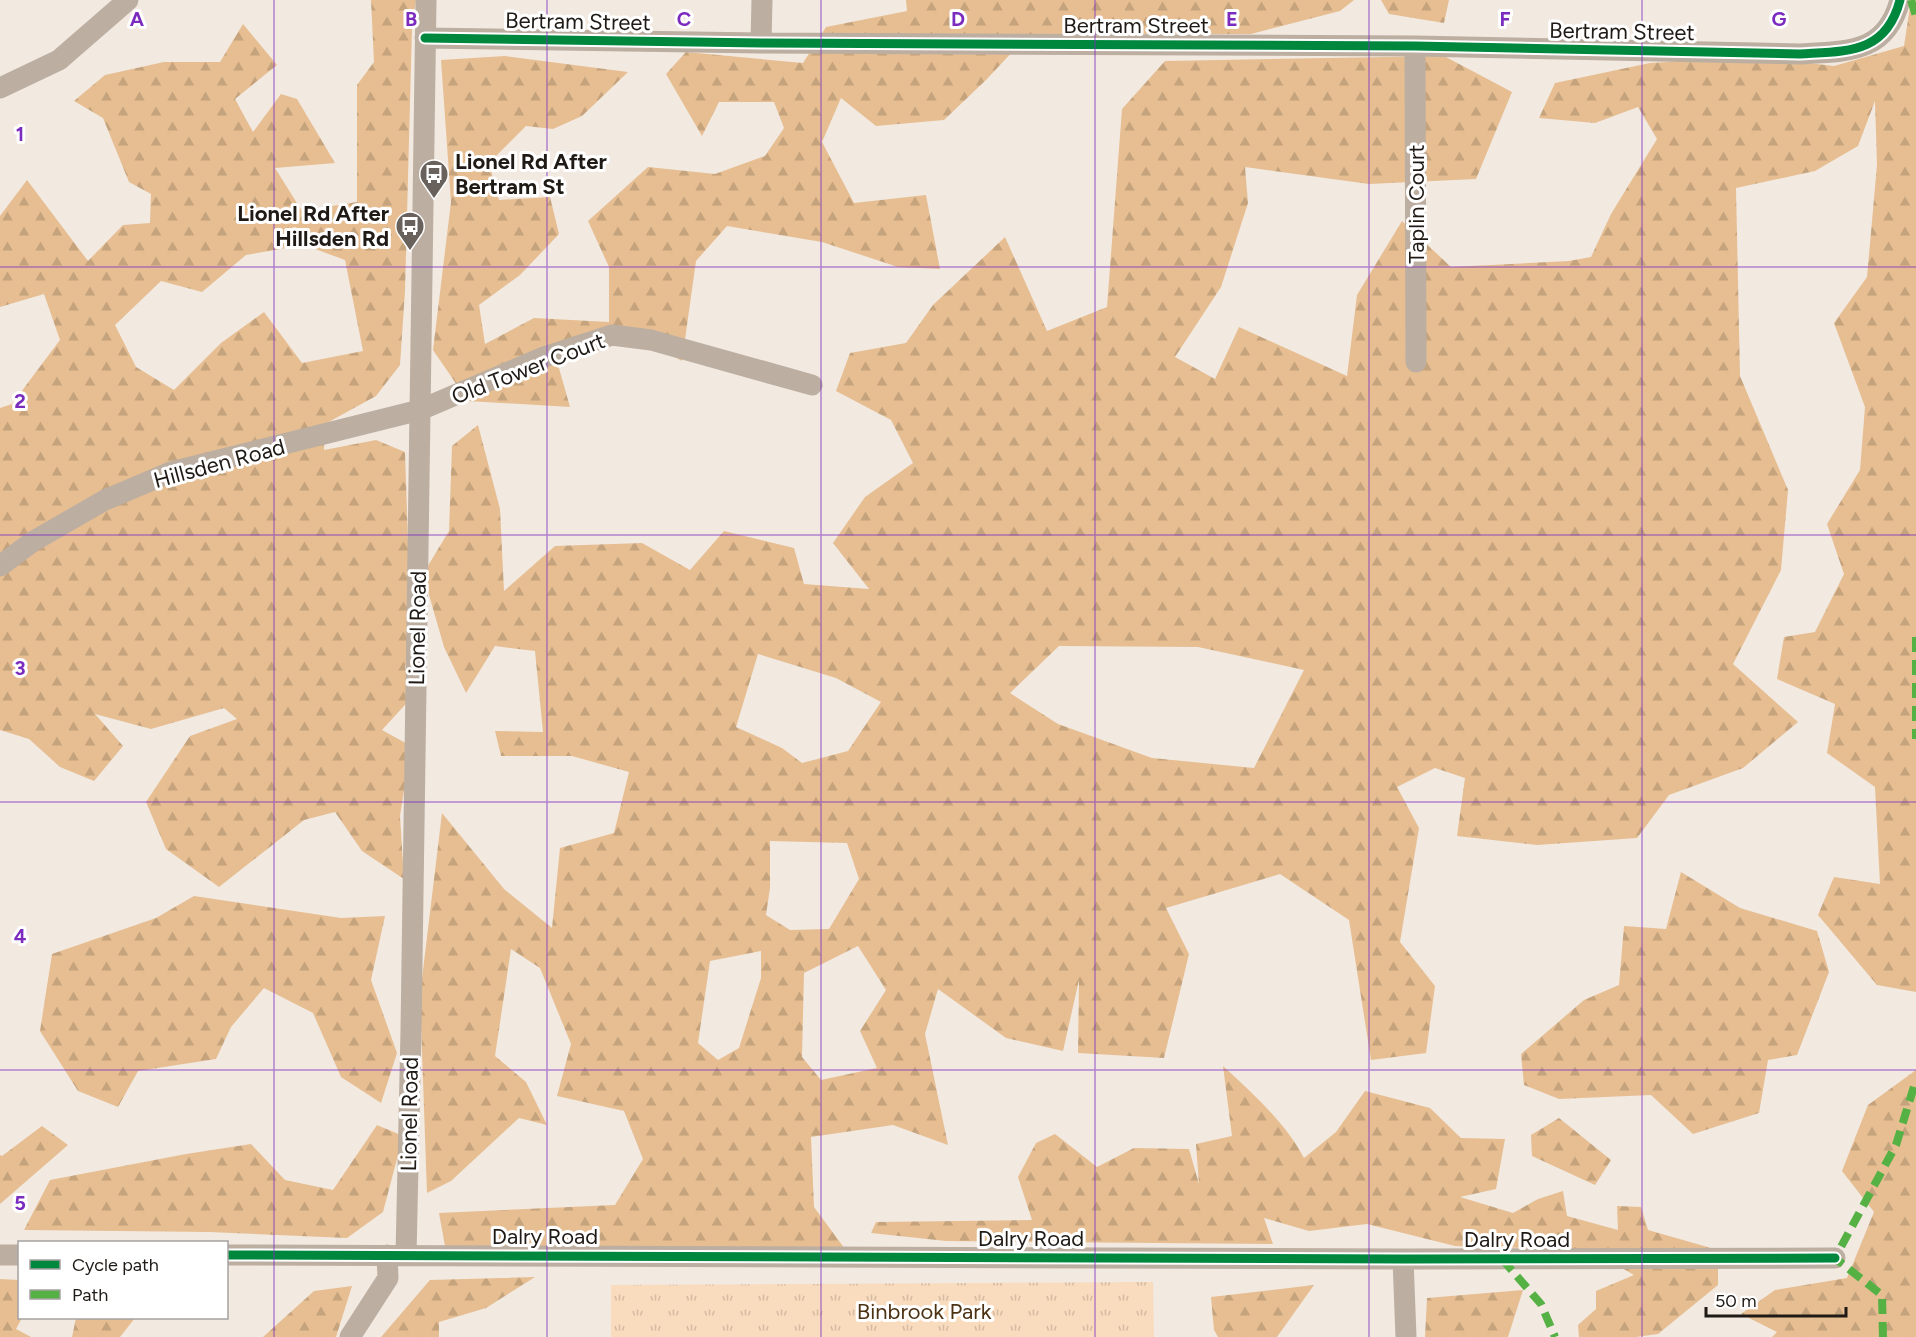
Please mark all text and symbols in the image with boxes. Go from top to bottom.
text: A [130,7,145,31]
text: B [405,7,417,31]
street label: Bertram Street [505,7,651,36]
text: C [677,7,691,31]
text: D [951,7,965,31]
text: E [1226,7,1238,31]
text: F [1499,7,1511,31]
text: G [1772,7,1787,31]
street label: Bertram Street [1063,12,1209,39]
street label: Bertram Street [1549,17,1695,46]
text: 1 [16,122,24,146]
street label: Taplin Court [1403,144,1430,264]
place label: Lionel Rd After Bertram St [455,148,607,200]
bus stop icon: Lionel Rd After Bertram St [418,158,450,200]
place label: Lionel Rd After Hillsden Rd [237,200,390,252]
bus stop icon: Lionel Rd After Hillsden Rd [394,210,426,252]
street label: Old Tower Court [448,327,609,410]
text: 2 [14,389,26,413]
street label: Hillsden Road [151,433,288,494]
street label: Lionel Road [403,571,432,685]
text: 3 [14,656,26,680]
text: 4 [14,924,27,948]
street label: Lionel Road [395,1057,424,1171]
text: 5 [14,1191,26,1215]
street label: Dalry Road [492,1223,598,1250]
street label: Dalry Road [978,1225,1084,1252]
street label: Dalry Road [1464,1226,1570,1253]
legend [18,1241,228,1319]
text: Cycle path [72,1254,159,1276]
scale bar [1706,1280,1846,1318]
text: Path [72,1284,108,1306]
text: 50 m [1715,1290,1757,1312]
park label: Binbrook Park [857,1298,992,1325]

